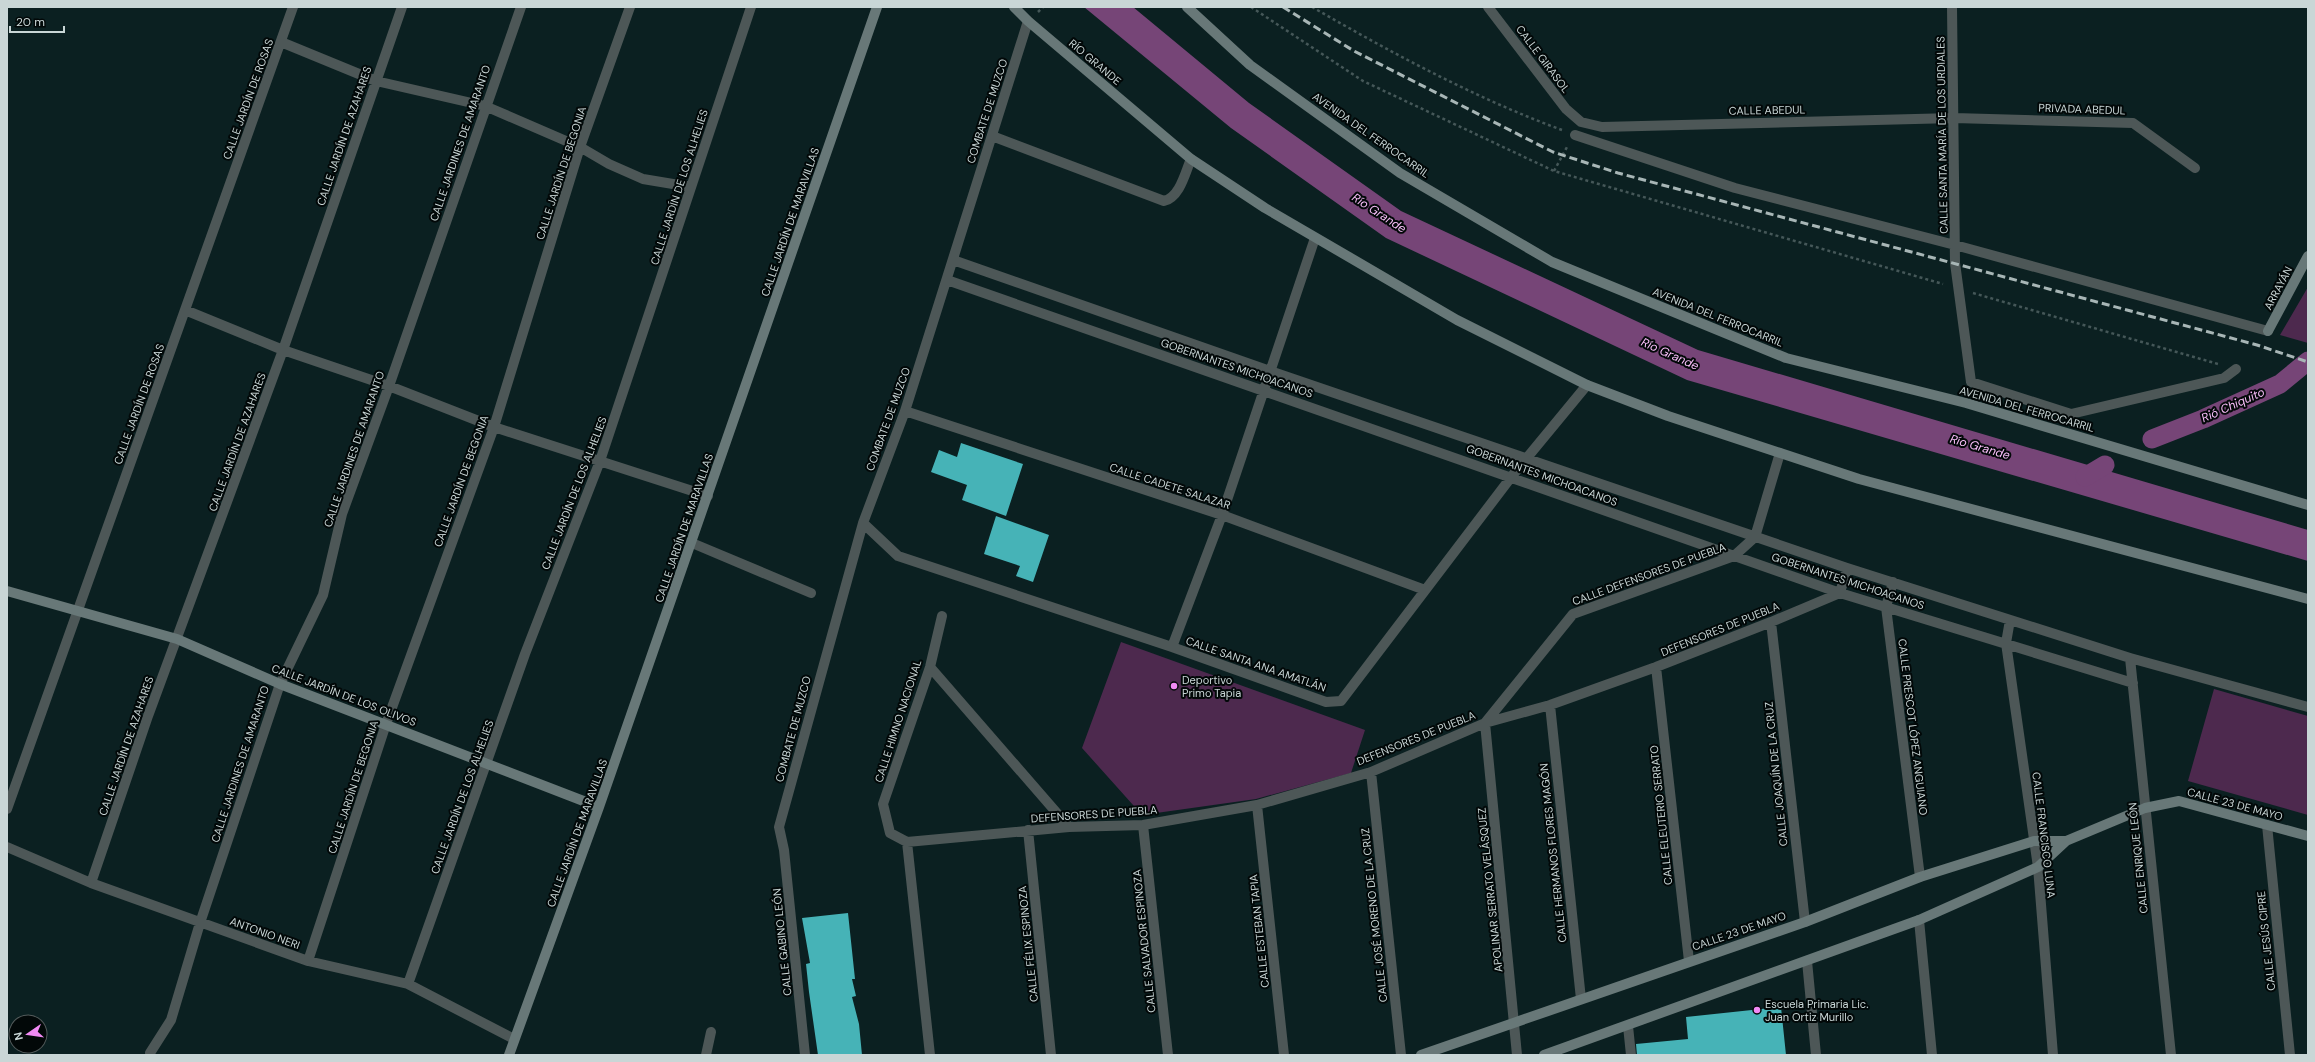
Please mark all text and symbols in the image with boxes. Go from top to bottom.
scale bar [10,8,64,34]
text: 20 m [16,14,45,30]
street label: CALLE GIRASOL [1513,22,1573,96]
street label: RÍO GRANDE [1066,36,1124,88]
street label: CALLE SANTA MARÍA DE LOS URDIALES [1933,36,1951,234]
street label: CALLE JARDÍN DE ROSAS [220,37,276,161]
street label: COMBATE DE MUZCO [963,57,1011,165]
street label: CALLE JARDINES DE AMARANTO [427,63,493,223]
street label: CALLE JARDÍN DE AZAHARES [314,64,374,208]
street label: AVENIDA DEL FERROCARRIL [1310,89,1432,181]
street label: PRIVADA ABEDUL [2038,100,2126,118]
street label: CALLE ABEDUL [1729,102,1806,118]
street label: CALLE JARDÍN DE BEGONIA [533,105,589,241]
street label: CALLE JARDÍN DE LOS ALHELIES [647,107,711,267]
street label: CALLE JARDÍN DE MARAVILLAS [758,146,822,298]
water label: Río Grande [1349,189,1409,237]
street label: ARRAYÁN [2261,264,2295,312]
street label: AVENIDA DEL FERROCARRIL [1651,284,1786,350]
water label: Río Grande [1639,334,1702,374]
street label: GOBERNANTES MICHOACANOS [1159,335,1315,401]
street label: CALLE JARDÍN DE ROSAS [111,342,167,466]
street label: COMBATE DE MUZCO [863,365,913,473]
street label: CALLE JARDINES DE AMARANTO [321,369,387,529]
street label: CALLE JARDÍN DE AZAHARES [205,371,269,513]
street label: AVENIDA DEL FERROCARRIL [1958,383,2096,435]
water label: Rió Chiquito [2199,384,2267,426]
street label: CALLE JARDÍN DE BEGONIA [431,413,491,549]
street label: CALLE JARDÍN DE LOS ALHELIES [538,414,610,572]
water label: Río Grande [1948,431,2012,463]
street label: GOBERNANTES MICHOACANOS [1464,441,1620,509]
street label: CALLE JARDÍN DE MARAVILLAS [652,452,716,604]
street label: CALLE CADETE SALAZAR [1108,460,1232,512]
street label: CALLE DEFENSORES DE PUEBLA [1570,540,1728,608]
street label: GOBERNANTES MICHOACANOS [1770,550,1926,612]
street label: DEFENSORES DE PUEBLA [1659,599,1781,659]
street label: CALLE SANTA ANA AMATLÁN [1184,633,1328,695]
street label: CALLE PRESCOT LÓPEZ ANGUIANO [1895,638,1931,816]
street label: CALLE HIMNO NACIONAL [872,658,925,784]
street label: CALLE JARDÍN DE LOS OLIVOS [270,661,418,729]
place label: Deportivo Primo Tapia [1182,673,1241,700]
street label: CALLE JARDÍN DE AZAHARES [96,674,156,818]
street label: COMBATE DE MUZCO [772,674,814,784]
marker: Deportivo Primo Tapia [1169,681,1179,691]
street label: CALLE JARDINES DE AMARANTO [208,684,272,844]
street label: CALLE JOAQUÍN DE LA CRUZ [1761,701,1791,847]
street label: DEFENSORES DE PUEBLA [1355,708,1477,768]
street label: CALLE JARDÍN DE LOS ALHELIES [428,718,496,876]
street label: CALLE JARDÍN DE BEGONIA [325,719,381,855]
street label: CALLE ELEUTERIO SERRATO [1647,744,1675,886]
street label: CALLE JARDÍN DE MARAVILLAS [544,757,610,909]
street label: CALLE HERMANOS FLORES MAGÓN [1537,763,1569,943]
street label: CALLE FRANCISCO LUNA [2029,771,2059,899]
street label: CALLE 23 DE MAYO [2186,785,2284,823]
street label: CALLE ENRIQUE LEÓN [2125,802,2151,914]
street label: DEFENSORES DE PUEBLA [1030,803,1158,825]
street label: APOLINAR SERRATO VELÁSQUEZ [1474,807,1506,973]
street label: CALLE JOSÉ MORENO DE LA CRUZ [1358,827,1390,1003]
street label: CALLE SALVADOR ESPINOZA [1130,869,1158,1013]
street label: CALLE ESTEBAN TAPIA [1246,874,1272,988]
street label: CALLE FÉLIX ESPINOZA [1015,885,1041,1003]
street label: CALLE GABINO LEÓN [769,888,795,996]
street label: CALLE JESÚS CIPRE [2254,891,2278,991]
street label: CALLE 23 DE MAYO [1690,908,1788,954]
street label: ANTONIO NERI [228,914,302,952]
place label: Escuela Primaria Lic. Juan Ortiz Murillo [1765,997,1868,1024]
marker: Escuela Primaria Lic. Juan Ortiz Murillo [1752,1005,1762,1015]
north arrow [8,1014,48,1054]
text: N [11,1031,26,1042]

